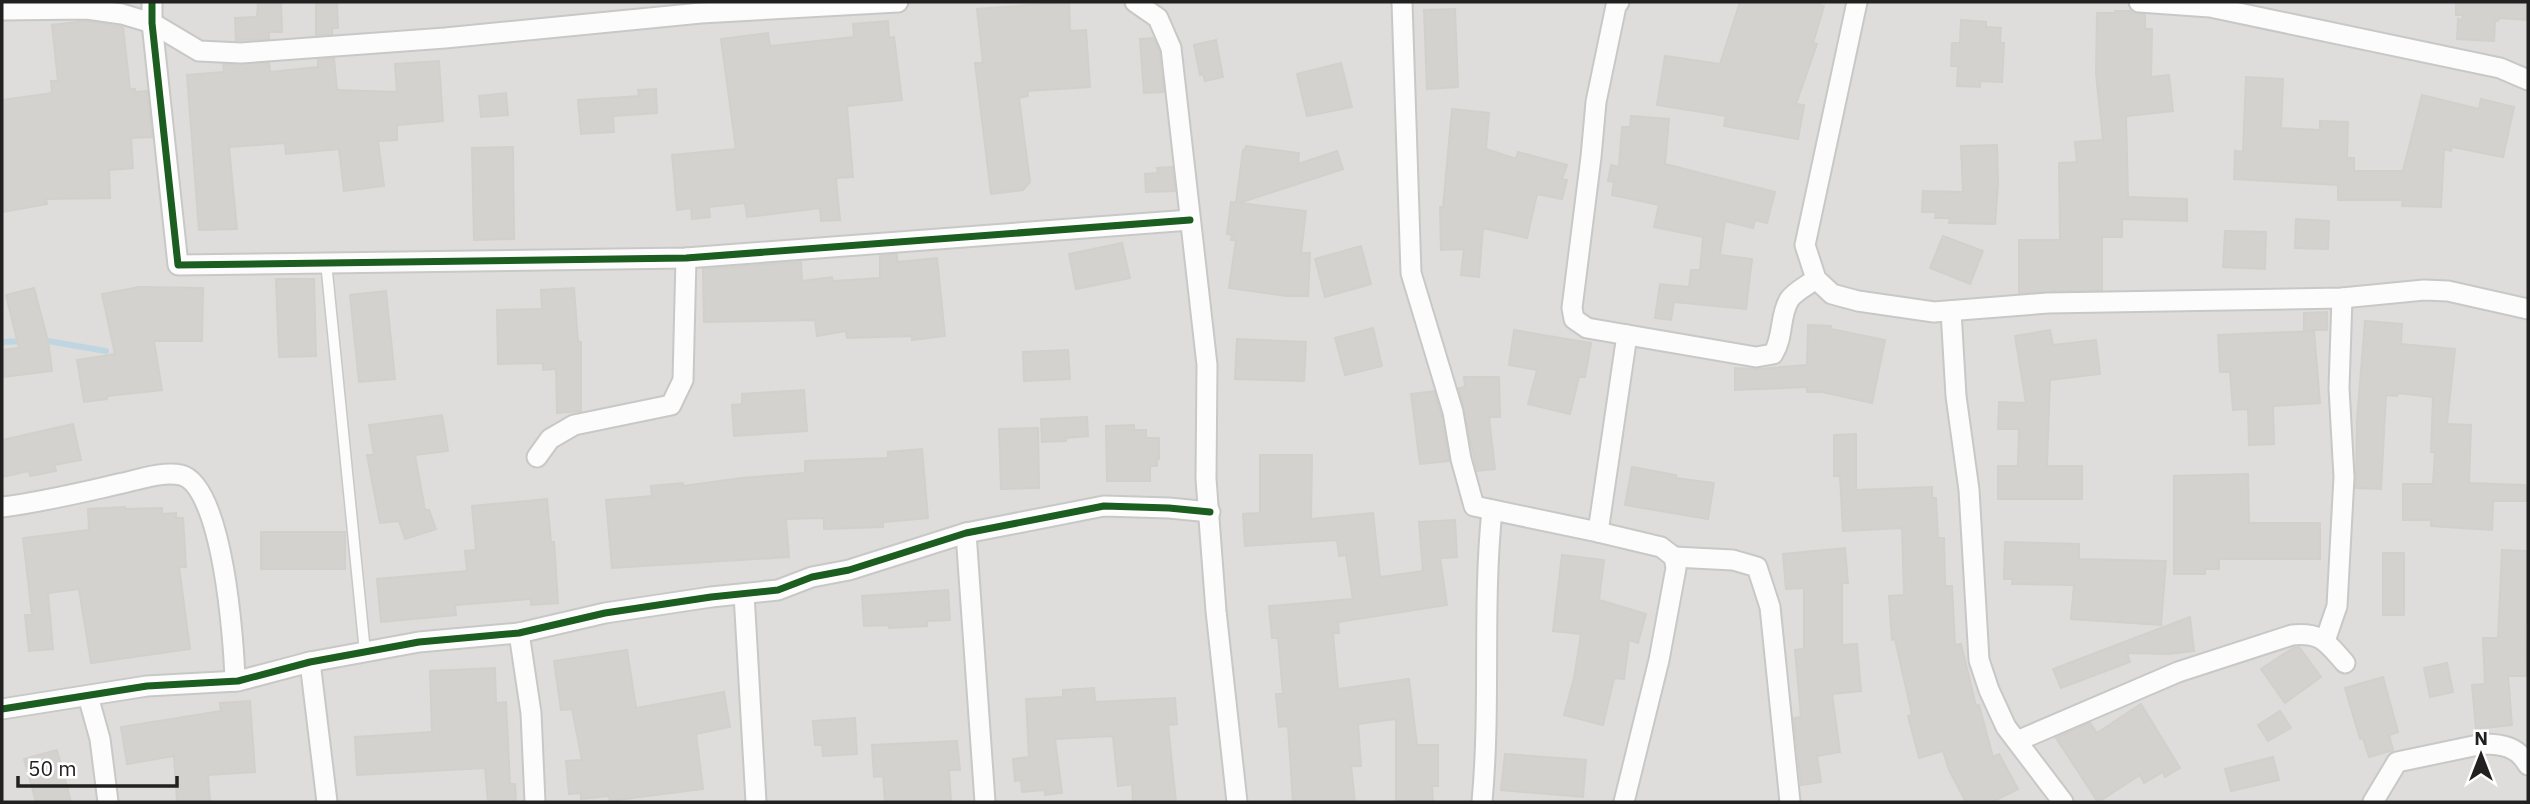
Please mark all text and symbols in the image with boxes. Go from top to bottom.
north arrow [2446,720,2516,790]
text: N [2474,726,2488,750]
scale bar [18,744,177,788]
text: 50 m [28,754,77,782]

